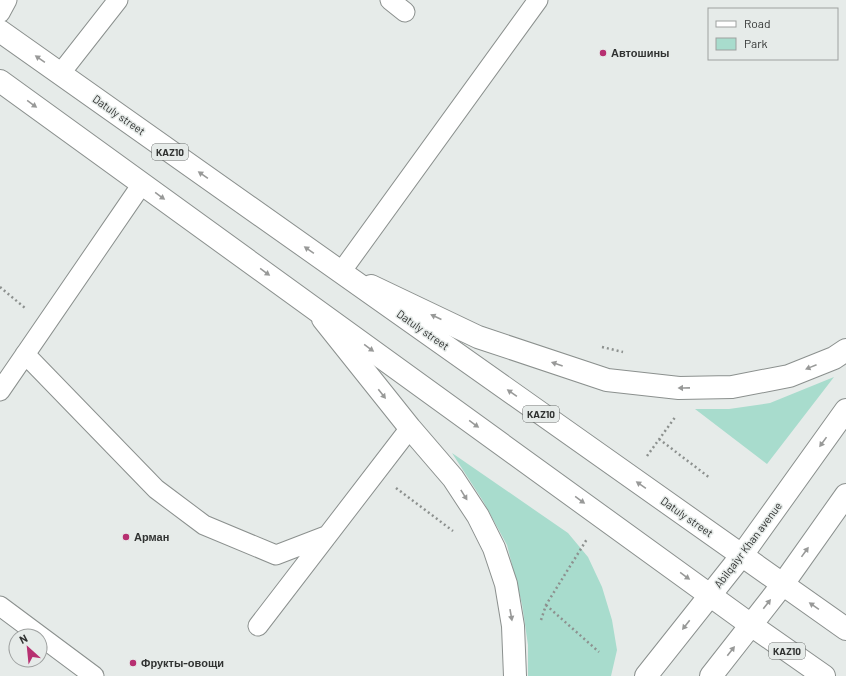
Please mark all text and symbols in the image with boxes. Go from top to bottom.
legend [708,8,838,60]
text: Road [744,16,771,30]
text: Park [744,36,768,50]
place label: Автошины [611,46,670,59]
marker: Автошины [598,48,608,58]
one-way arrow [35,55,45,63]
street label: Datuly street [91,92,148,137]
one-way arrow [26,100,37,108]
road number: KAZ10 [152,144,188,160]
one-way arrow [198,171,208,179]
one-way arrow [154,192,165,200]
one-way arrow [304,246,314,254]
one-way arrow [260,268,270,276]
street label: Datuly street [395,307,452,352]
one-way arrow [430,314,442,320]
one-way arrow [364,343,374,351]
one-way arrow [551,360,563,366]
one-way arrow [805,365,817,371]
one-way arrow [677,385,690,391]
one-way arrow [378,388,387,399]
one-way arrow [507,389,518,397]
road number: KAZ10 [523,406,559,422]
one-way arrow [469,420,480,428]
one-way arrow [819,436,827,447]
one-way arrow [636,480,647,489]
one-way arrow [460,490,468,500]
street label: Datuly street [659,494,716,539]
one-way arrow [574,496,585,504]
street label: Abilqaiyr Khan avenue [711,499,784,590]
place label: Арман [134,530,169,543]
marker: Арман [121,532,131,542]
one-way arrow [801,547,809,558]
one-way arrow [680,572,690,580]
one-way arrow [762,599,771,610]
one-way arrow [809,602,820,610]
one-way arrow [508,608,514,621]
one-way arrow [682,620,691,631]
north arrow [8,628,48,668]
text: N [17,631,29,646]
road number: KAZ10 [769,643,805,659]
one-way arrow [726,645,735,656]
place label: Фрукты-овощи [141,656,224,669]
marker: Фрукты-овощи [128,658,138,668]

